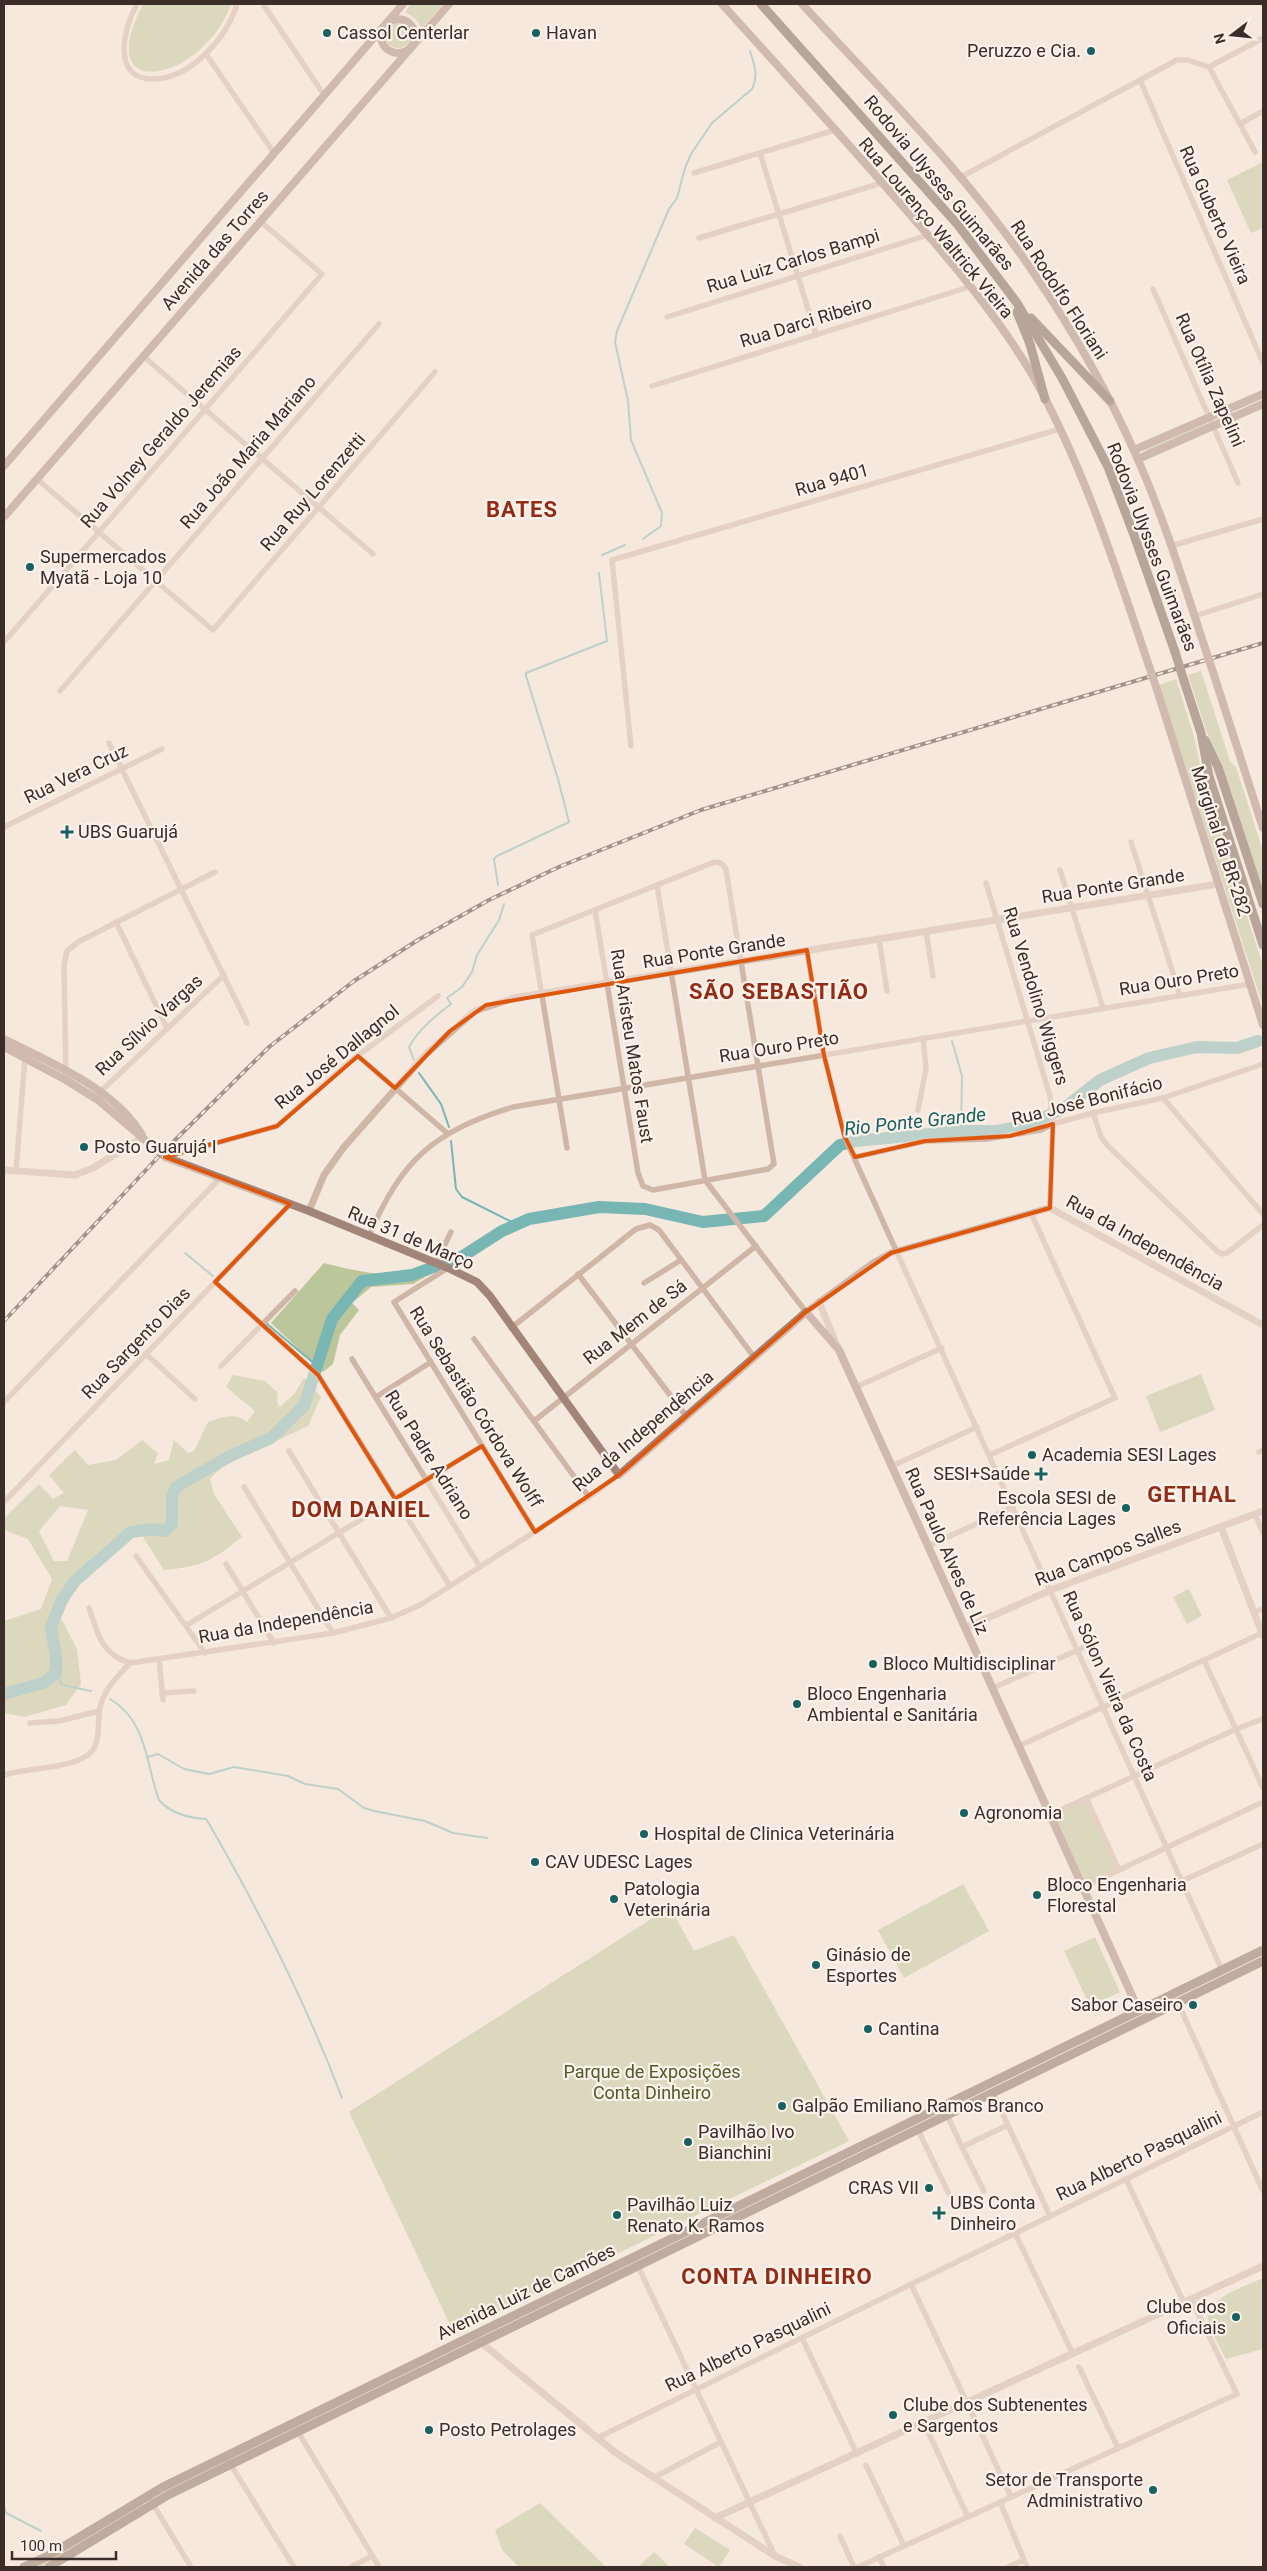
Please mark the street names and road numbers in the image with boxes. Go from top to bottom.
street label: Rodovia Ulysses Guimarães [860,91,1019,274]
street label: Rua Lourenço Waltrick Vieira [855,133,1018,322]
street label: Rua Guberto Vieira [1175,142,1255,287]
street label: Avenida das Torres [157,185,273,314]
street label: Rua Rodolfo Floriani [1007,216,1112,363]
street label: Rua Luiz Carlos Bampi [704,224,882,297]
street label: Rua Darci Ribeiro [737,291,874,352]
street label: Rua Otília Zapelini [1172,310,1249,450]
street label: Rua Volney Geraldo Jeremias [76,341,245,532]
street label: Rua João Maria Mariano [175,371,320,533]
street label: Rua Ruy Lorenzetti [256,429,369,555]
street label: Rodovia Ulysses Guimarães [1103,439,1202,654]
street label: Rua 9401 [793,459,871,500]
street label: Rua Vera Cruz [21,739,131,808]
street label: Marginal da BR-282 [1187,763,1256,919]
street label: Rua Ponte Grande [1040,864,1186,907]
street label: Rua Vendolino Wiggers [999,904,1074,1087]
street label: Rua Ponte Grande [641,929,787,972]
street label: Rua Aristeu Matos Faust [607,947,658,1145]
street label: Rua Ouro Preto [1118,960,1240,999]
street label: Rua Sílvio Vargas [91,970,207,1080]
street label: Rua José Dallagnol [270,1000,403,1113]
street label: Rua Ouro Preto [718,1027,840,1066]
street label: Rua José Bonifácio [1009,1072,1164,1129]
street label: Rua da Independência [1063,1190,1228,1295]
street label: Rua 31 de Março [345,1201,478,1274]
street label: Rua Mem de Sá [579,1275,691,1368]
street label: Rua Sargento Dias [77,1282,194,1403]
street label: Rua Sebastião Córdova Wolff [406,1302,548,1512]
street label: Rua da Independência [568,1366,717,1496]
street label: Rua Padre Adriano [381,1386,478,1523]
street label: Rua Paulo Alves de Liz [901,1464,994,1638]
street label: Rua Campos Salles [1032,1515,1184,1590]
street label: Rua Sólon Vieira da Costa [1059,1587,1162,1784]
street label: Rua da Independência [197,1596,375,1647]
street label: Rua Alberto Pasqualini [1053,2106,1225,2205]
street label: Avenida Luiz de Camões [433,2239,618,2344]
street label: Rua Alberto Pasqualini [662,2297,834,2396]

